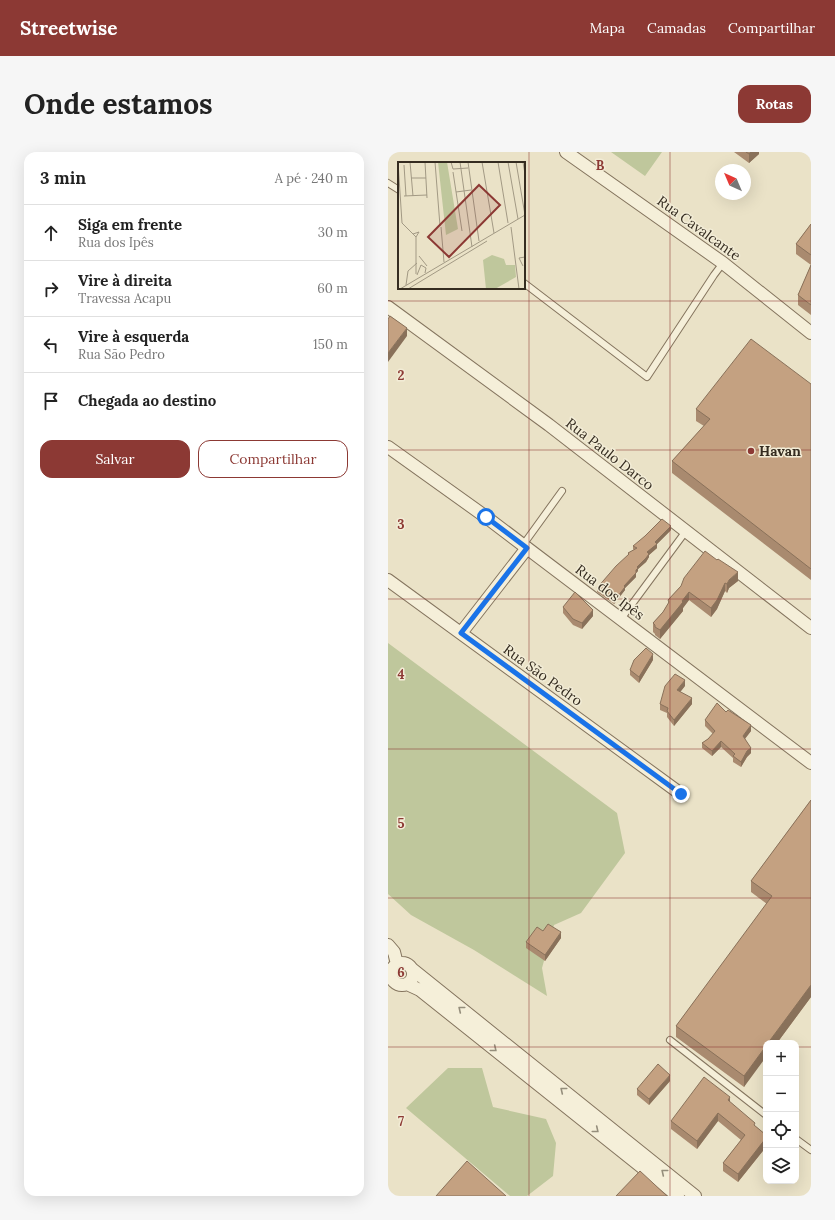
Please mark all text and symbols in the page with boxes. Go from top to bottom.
text: Streetwise [20,16,117,40]
text: Mapa [589,19,625,37]
text: Camadas [647,19,706,37]
text: Compartilhar [728,19,815,37]
button: Rotas [738,85,811,123]
text: Onde estamos [24,86,213,122]
text: B [596,157,605,174]
inset map [398,162,525,289]
north arrow [715,164,751,200]
text: 3 min [40,167,86,189]
text: A pé · 240 m [275,170,348,187]
street label: Rua Cavalcante [654,192,745,265]
text: Siga em frente [78,215,182,234]
icon: ahead [40,222,62,244]
text: 30 m [318,224,348,241]
text: Rua dos Ipês [78,234,154,251]
text: Vire à direita [78,271,172,290]
icon: right [40,278,62,300]
text: 60 m [317,280,348,297]
text: Travessa Acapu [78,290,171,307]
text: Vire à esquerda [78,327,189,346]
icon: left [40,334,62,356]
text: 150 m [313,336,348,353]
text: Rua São Pedro [78,346,165,363]
text: 2 [398,367,405,384]
icon: arrive [40,390,62,412]
text: Chegada ao destino [78,391,216,410]
street label: Rua Paulo Darco [562,414,658,494]
button: Salvar [40,440,190,478]
button: Compartilhar [198,440,348,478]
place label: Havan [759,442,801,460]
marker: Havan [746,446,756,456]
route start [477,508,495,526]
text: 3 [397,516,405,533]
street label: Rua dos Ipês [572,560,648,624]
street label: Rua São Pedro [500,640,586,710]
text: 4 [397,666,405,683]
route end [672,785,690,803]
text: 5 [397,815,405,832]
text: 6 [397,964,405,981]
one-way arrow [459,1007,466,1014]
map controls [763,1040,799,1184]
button: + [763,1040,799,1076]
one-way arrow [490,1045,497,1052]
button: − [763,1076,799,1112]
one-way arrow [560,1088,567,1095]
button: locate [763,1112,799,1148]
text: 7 [398,1113,404,1130]
one-way arrow [591,1126,598,1133]
button: layers [763,1148,799,1184]
one-way arrow [662,1169,669,1176]

